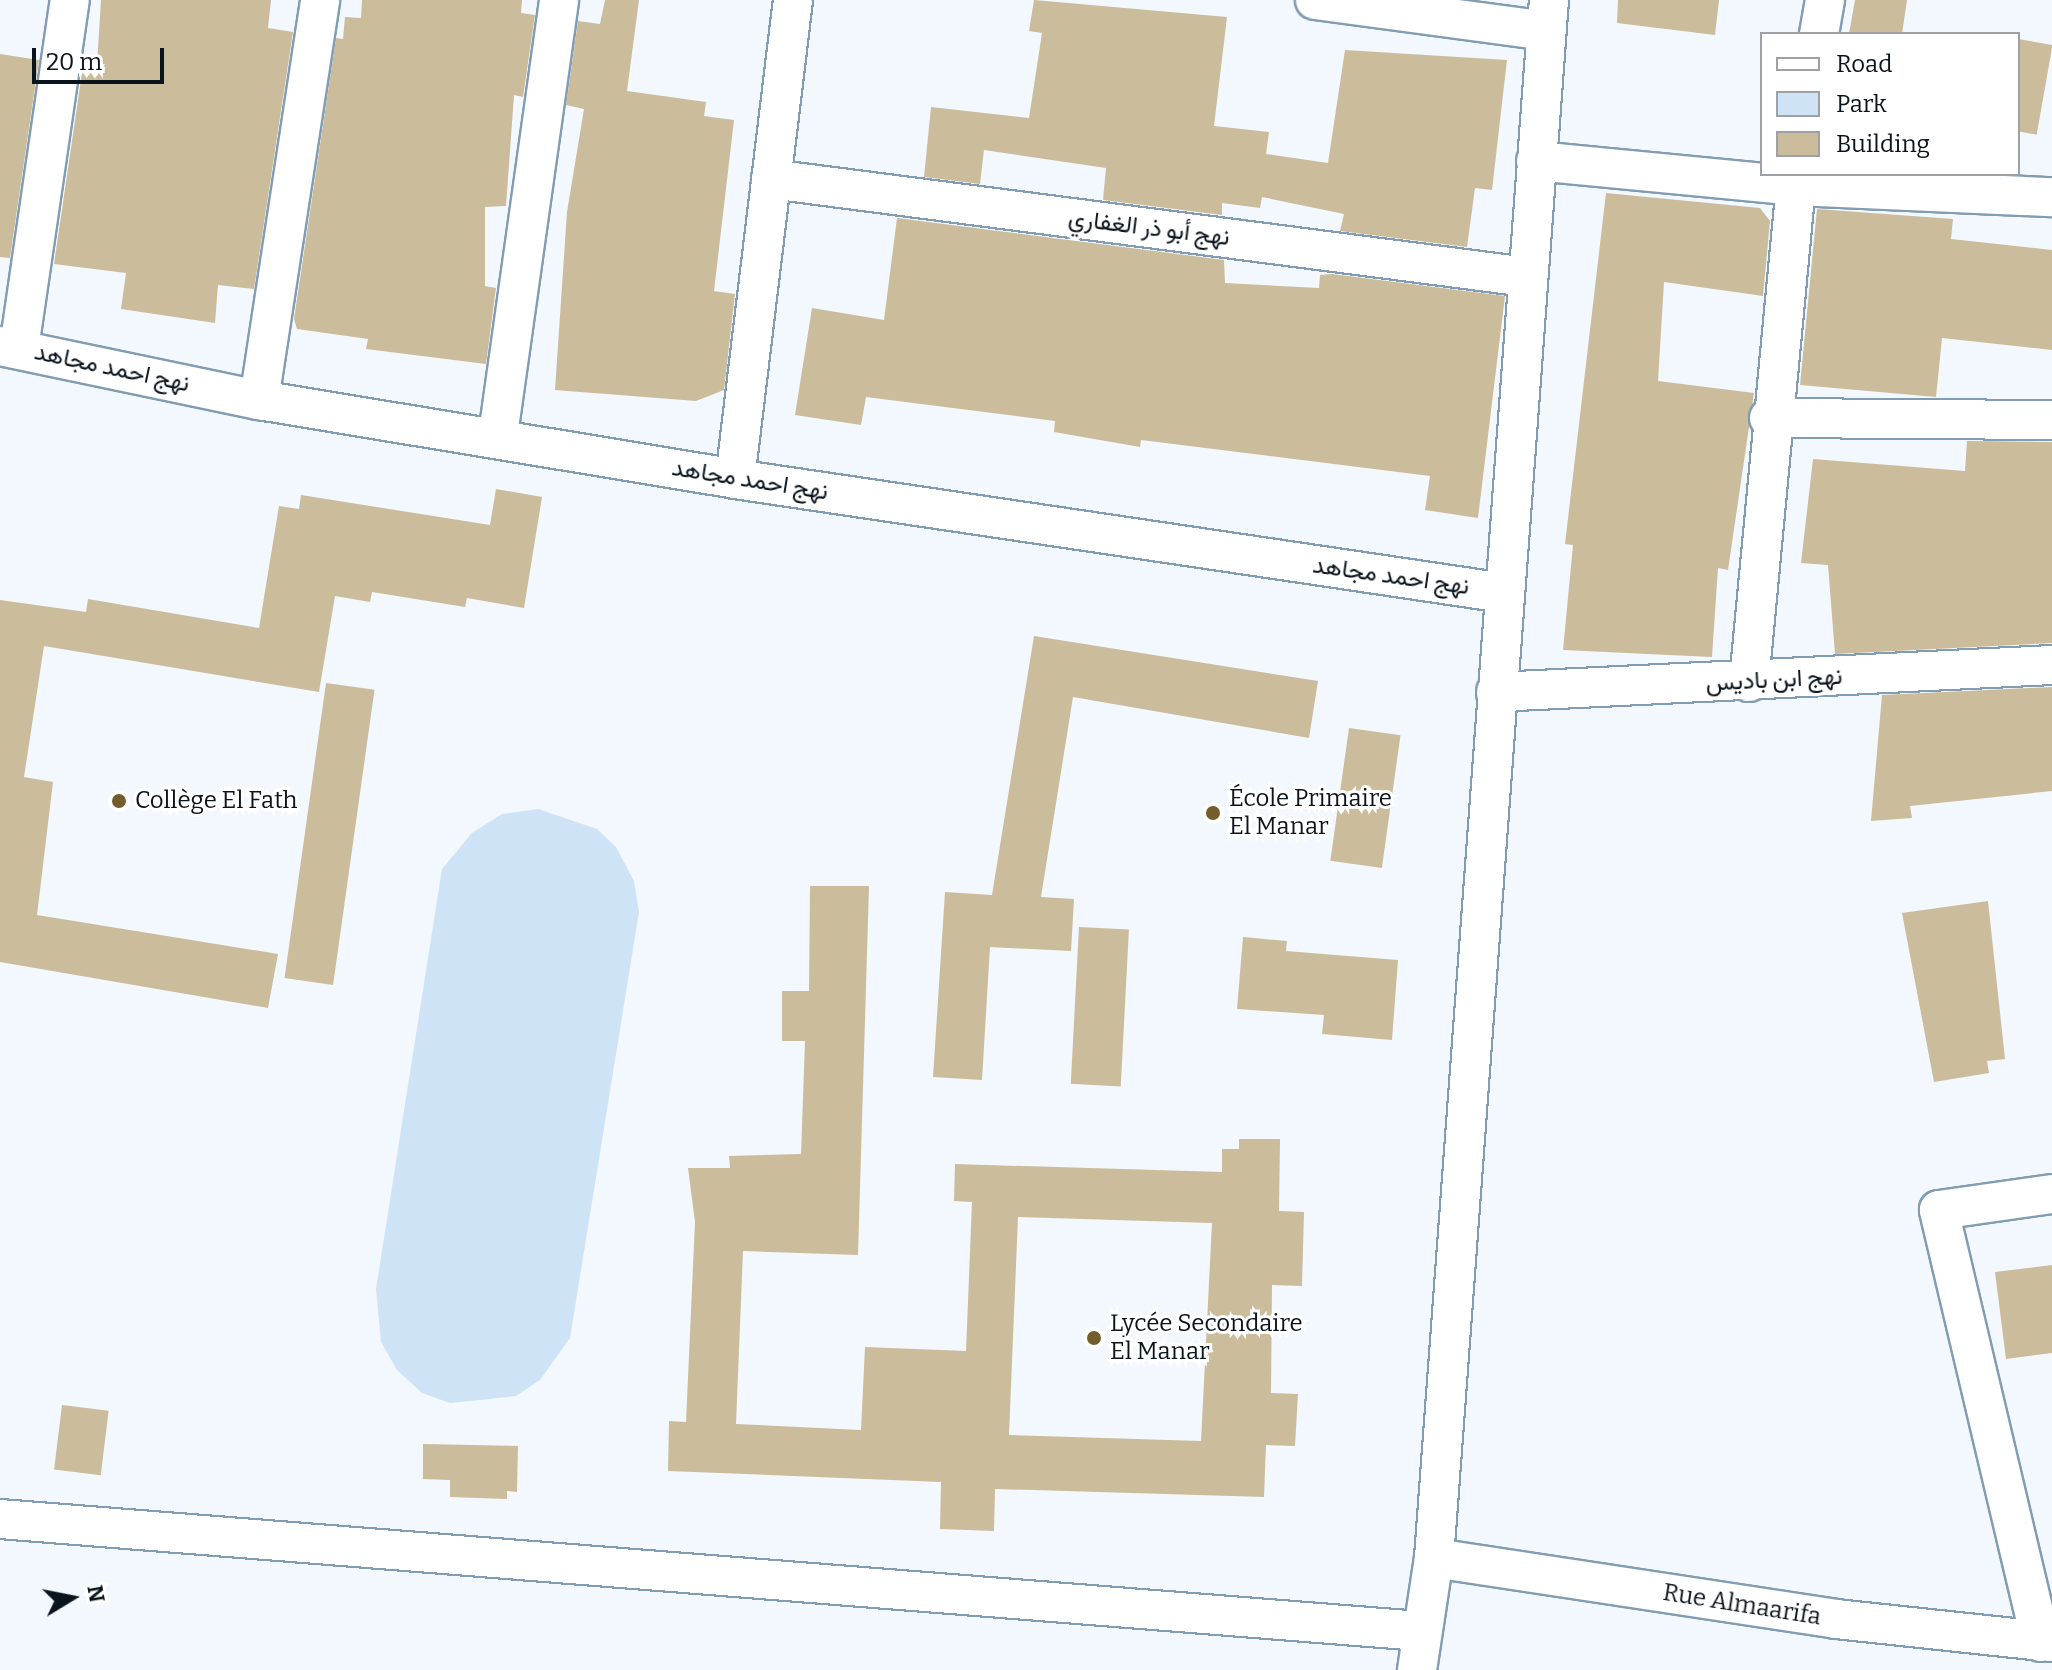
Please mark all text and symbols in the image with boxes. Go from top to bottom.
scale bar [36,32,168,82]
legend [1760,32,2020,176]
text: 20 m [46,48,102,76]
text: Road [1836,50,1892,78]
text: Park [1836,90,1887,118]
text: Building [1836,130,1930,158]
street label: نهج أبو ذر الغفاري [1067,204,1231,252]
street label: نهج احمد مجاهد [32,337,192,399]
street label: نهج احمد مجاهد [670,453,830,507]
street label: نهج احمد مجاهد [1311,551,1471,601]
street label: نهج ابن باديس [1705,662,1843,698]
place label: École Primaire El Manar [1229,785,1392,841]
place label: Collège El Fath [135,787,298,815]
marker: Collège El Fath [110,792,128,810]
marker: École Primaire El Manar [1204,804,1222,822]
place label: Lycée Secondaire El Manar [1110,1310,1303,1366]
marker: Lycée Secondaire El Manar [1085,1329,1103,1347]
north arrow [32,1558,112,1638]
street label: Rue Almaarifa [1661,1578,1823,1632]
text: N [81,1583,111,1604]

